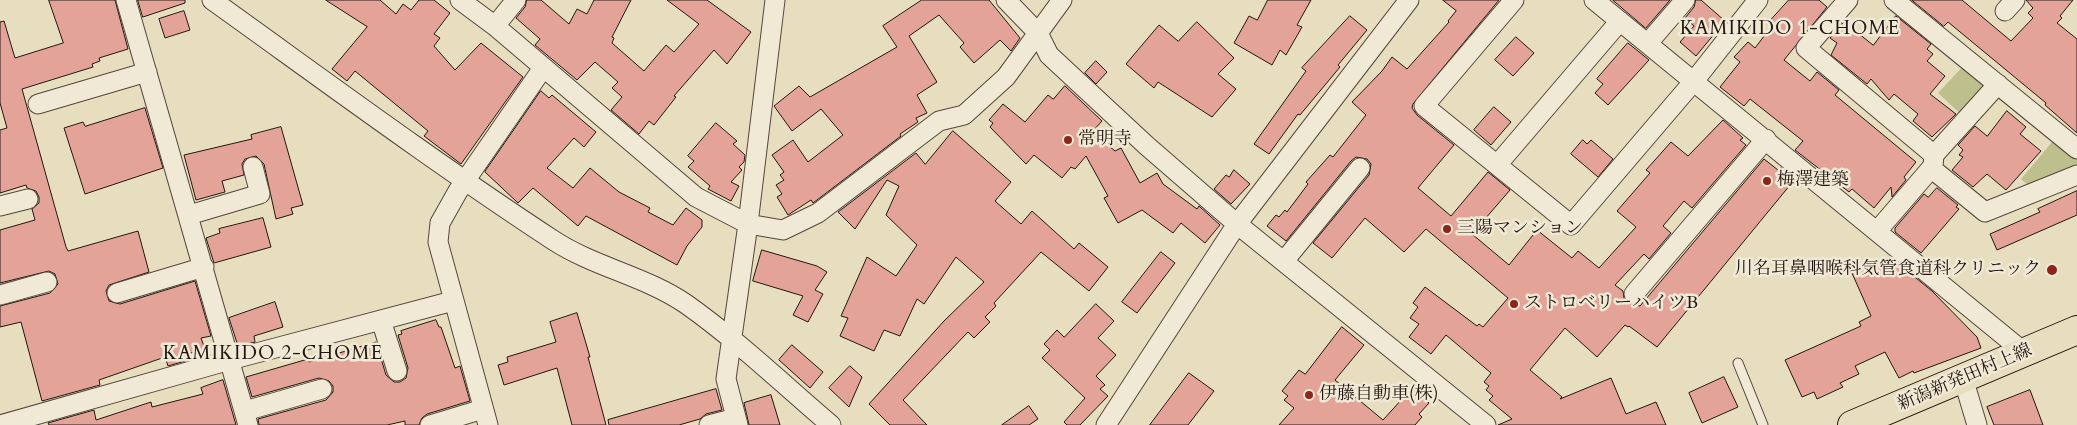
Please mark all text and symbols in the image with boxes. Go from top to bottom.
district label: KAMIKIDO 1-CHOME [1678,19,1902,41]
place label: 常明寺 [1078,129,1132,151]
marker: 常明寺 [1062,134,1074,146]
place label: 梅澤建築 [1777,170,1849,192]
marker: 梅澤建築 [1761,175,1773,187]
place label: 三陽マンション [1457,218,1583,240]
marker: 三陽マンション [1441,223,1453,235]
place label: 川名耳鼻咽喉科気管食道科クリニック [1735,259,2041,281]
marker: 川名耳鼻咽喉科気管食道科クリニック [2045,263,2059,277]
place label: ストロベリーハイツB [1524,293,1698,315]
marker: ストロベリーハイツB [1508,298,1520,310]
street label: 新潟新発田村上線 [1895,340,2035,416]
district label: KAMIKIDO 2-CHOME [161,344,385,366]
place label: 伊藤自動車(株) [1319,384,1438,406]
marker: 伊藤自動車(株) [1303,389,1315,401]

